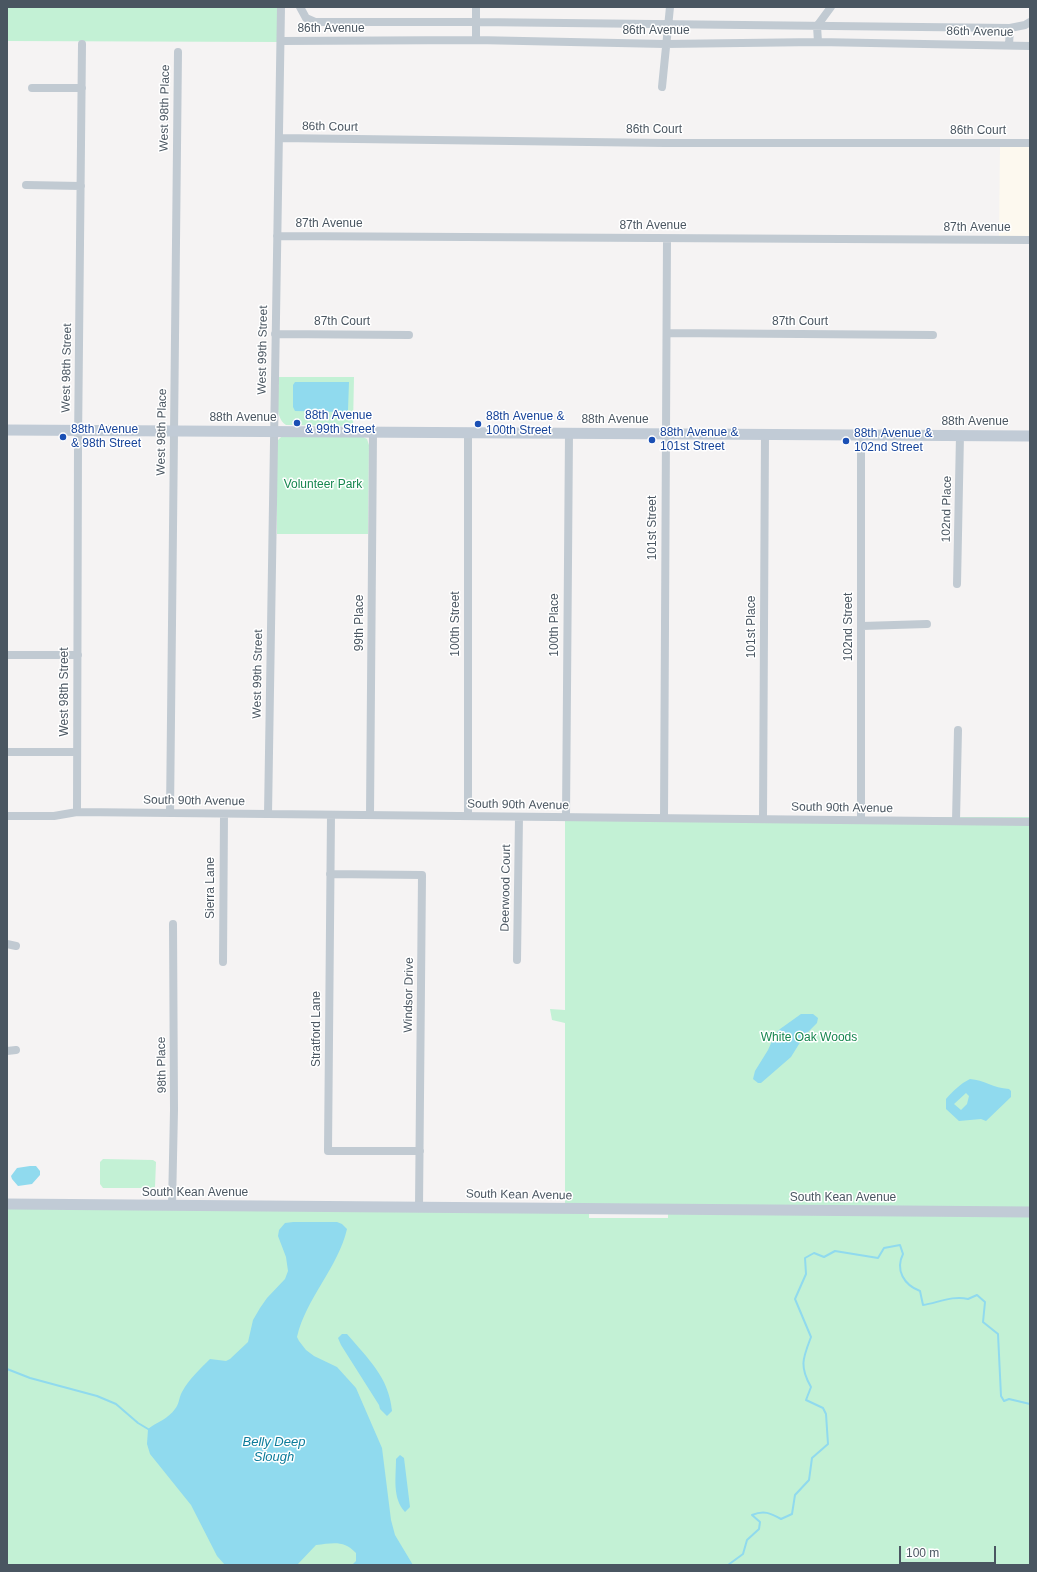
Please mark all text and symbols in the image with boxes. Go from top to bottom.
street label: 86th Avenue [297,22,365,36]
street label: 86th Avenue [622,24,690,38]
street label: 86th Avenue [946,24,1014,40]
street label: West 98th Place [157,64,173,152]
street label: 86th Court [302,119,358,135]
street label: 86th Court [626,123,682,137]
street label: 86th Court [950,124,1006,138]
street label: 87th Avenue [295,217,363,231]
street label: 87th Avenue [619,219,687,233]
street label: 87th Avenue [943,221,1011,235]
street label: West 99th Street [255,305,271,395]
street label: 87th Court [314,315,370,329]
street label: 87th Court [772,315,828,329]
street label: West 98th Street [59,323,75,413]
street label: West 98th Place [154,388,170,476]
place label: 88th Avenue & 99th Street [305,409,375,437]
place label: 88th Avenue & 100th Street [486,410,565,438]
street label: 88th Avenue [209,411,277,425]
street label: 88th Avenue [581,413,649,427]
street label: 88th Avenue [941,415,1009,429]
marker: 88th Avenue & 99th Street [292,418,302,428]
marker: 88th Avenue & 100th Street [473,419,483,429]
place label: 88th Avenue & 98th Street [71,423,141,451]
place label: 88th Avenue & 101st Street [660,426,739,454]
place label: 88th Avenue & 102nd Street [854,427,933,455]
marker: 88th Avenue & 98th Street [58,432,68,442]
marker: 88th Avenue & 101st Street [647,435,657,445]
marker: 88th Avenue & 102nd Street [841,436,851,446]
street label: 102nd Place [939,476,955,542]
park label: Volunteer Park [284,478,362,492]
street label: 101st Street [646,496,660,560]
street label: 100th Street [449,591,463,657]
street label: 100th Place [548,593,562,657]
street label: 102nd Street [842,593,856,661]
street label: 99th Place [353,595,367,651]
street label: 101st Place [745,596,759,658]
street label: West 99th Street [250,629,266,719]
street label: West 98th Street [58,647,72,737]
street label: South 90th Avenue [143,793,245,809]
street label: South 90th Avenue [467,797,569,813]
street label: South 90th Avenue [791,800,893,816]
street label: Deerwood Court [498,844,514,932]
street label: Sierra Lane [204,857,218,919]
street label: Windsor Drive [401,957,417,1033]
street label: Stratford Lane [310,991,324,1067]
park label: White Oak Woods [761,1031,857,1045]
street label: 98th Place [154,1037,170,1093]
street label: South Kean Avenue [142,1186,248,1200]
street label: South Kean Avenue [466,1187,572,1203]
street label: South Kean Avenue [790,1191,896,1205]
water label: Belly Deep Slough [243,1434,305,1465]
scale bar [901,1538,998,1564]
text: 100 m [906,1546,939,1560]

